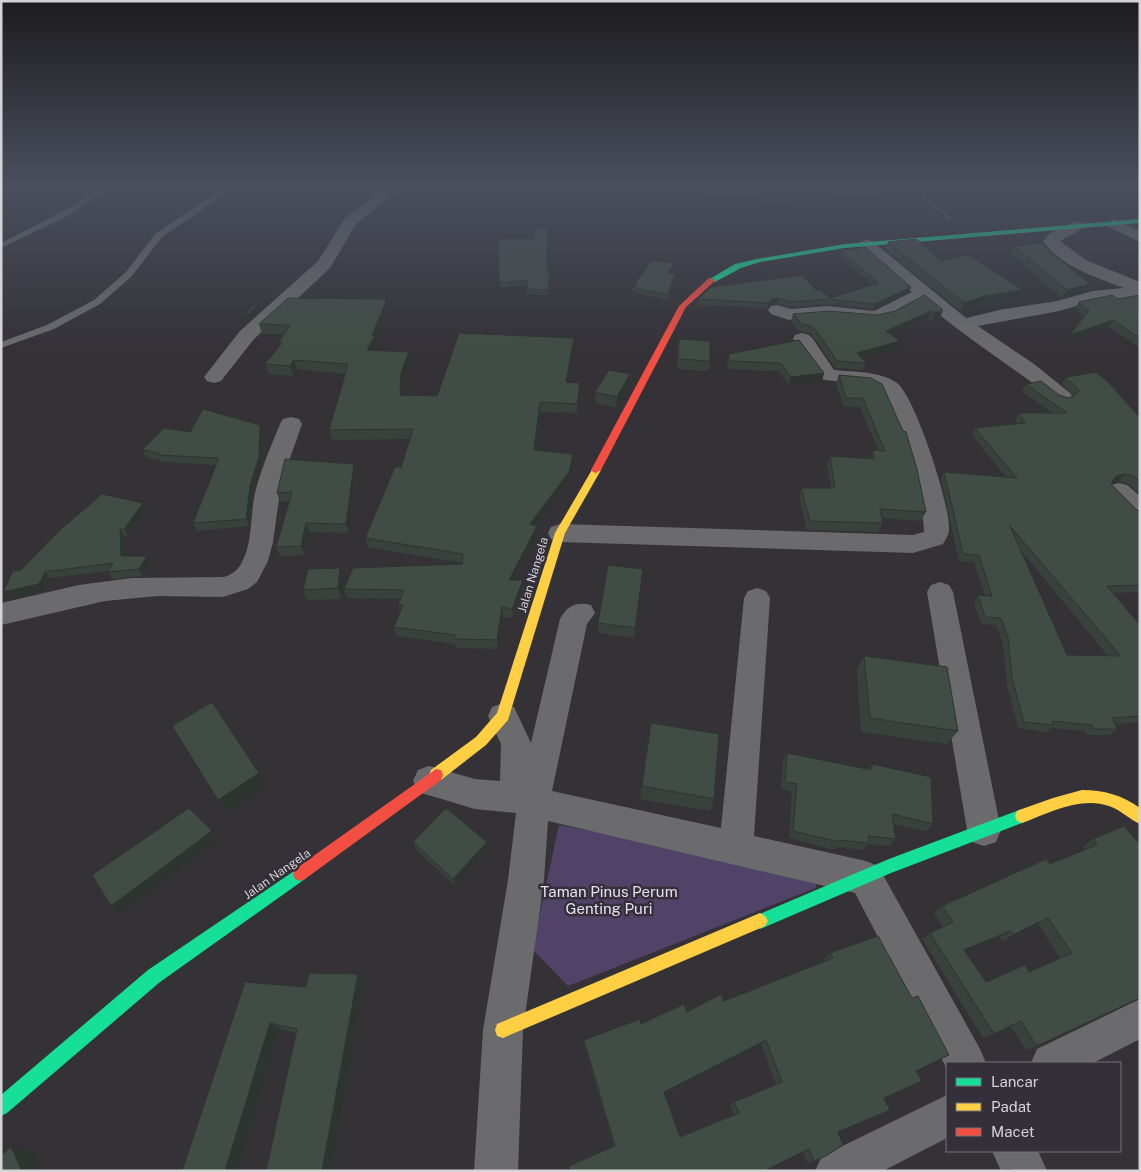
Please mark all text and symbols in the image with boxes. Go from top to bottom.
street label: Jalan Nangela [515,536,551,614]
street label: Jalan Nangela [241,846,313,902]
park label: Taman Pinus Perum Genting Puri [540,883,678,917]
legend [946,1062,1121,1152]
text: Lancar [991,1073,1039,1090]
text: Padat [991,1098,1032,1115]
text: Macet [991,1123,1035,1140]

